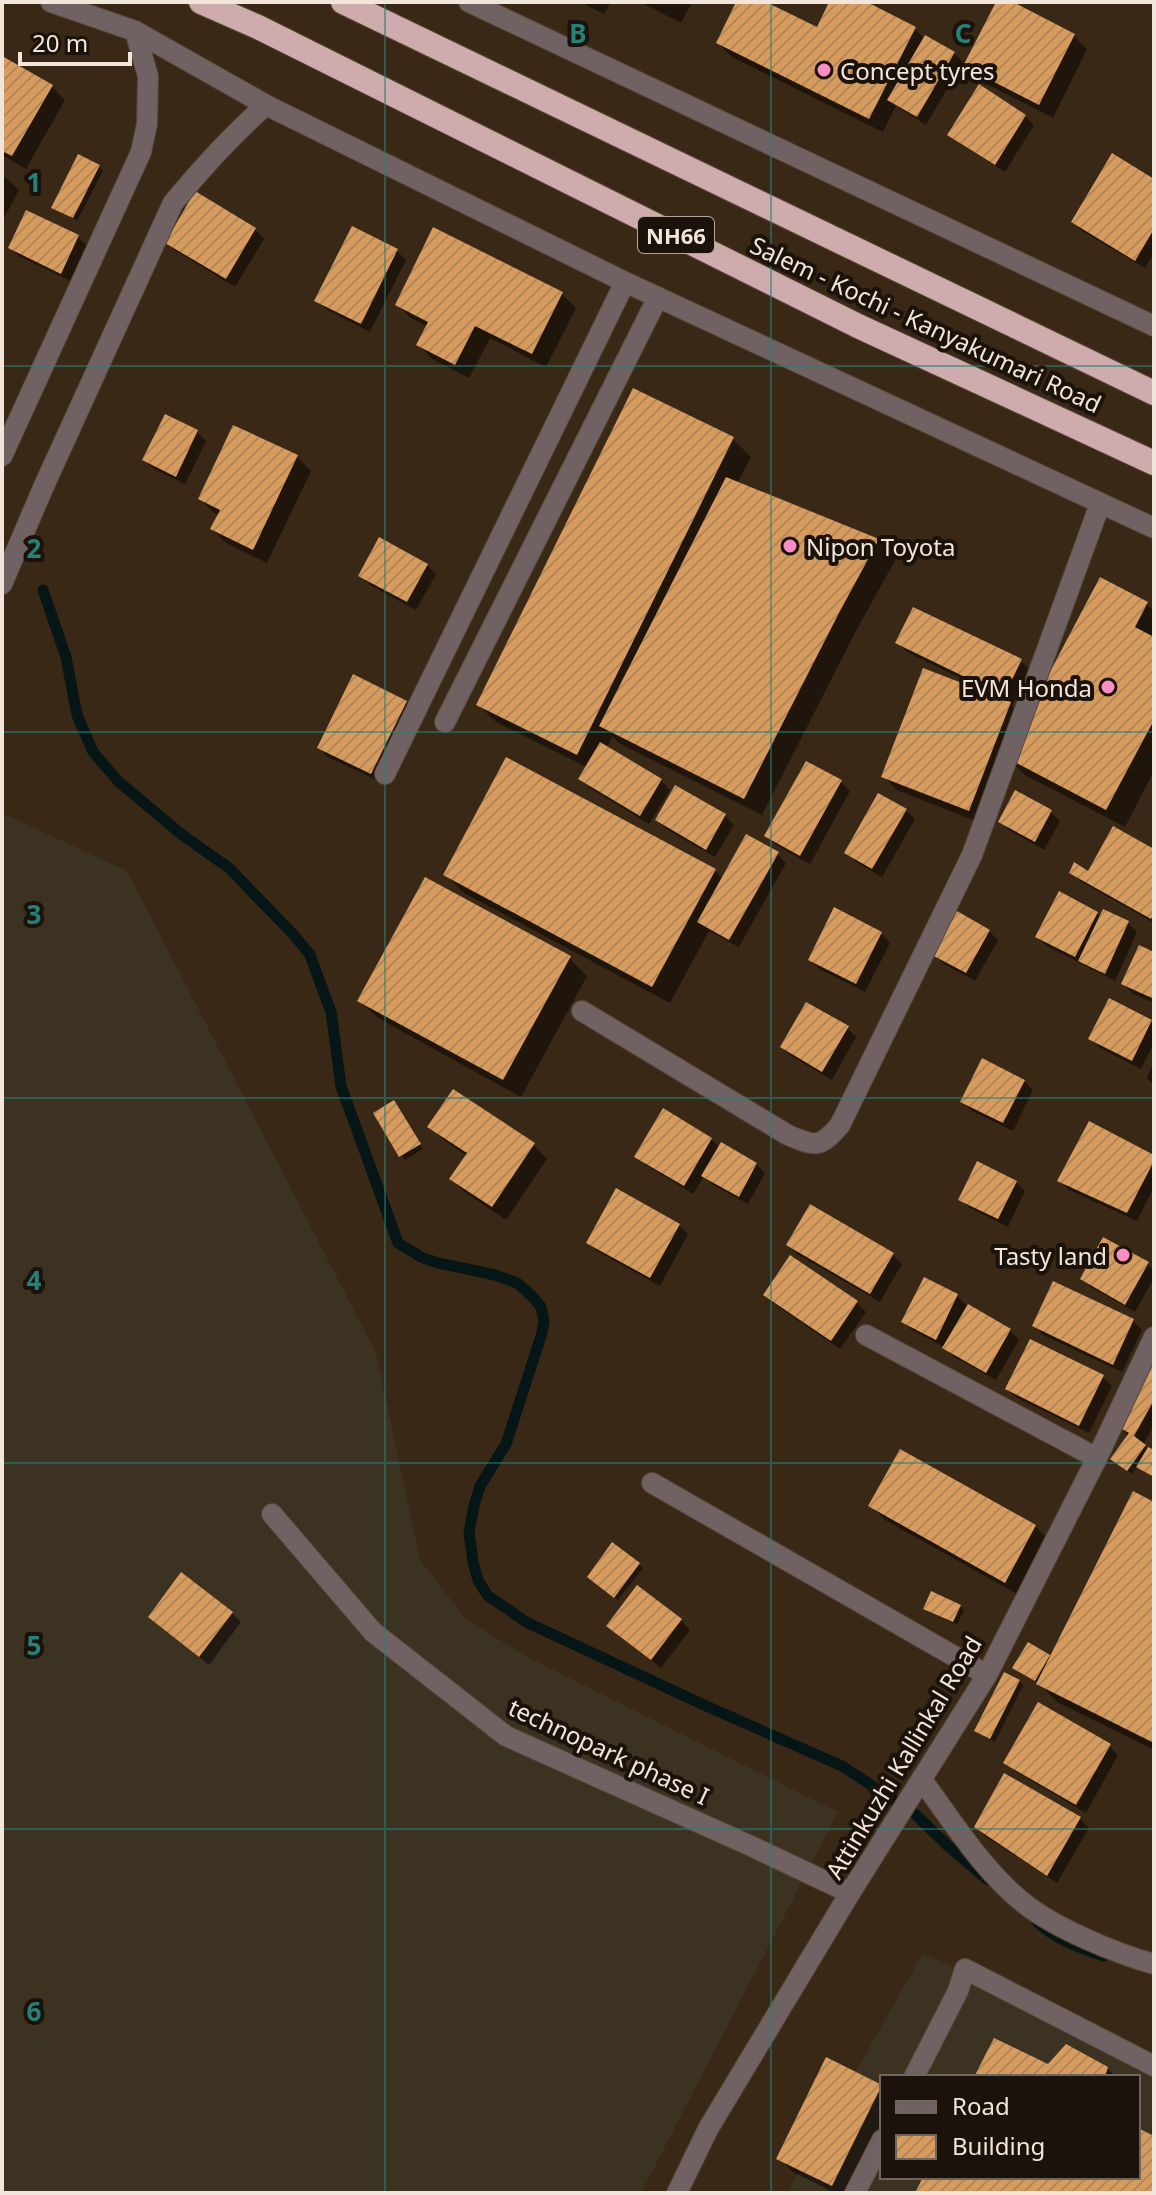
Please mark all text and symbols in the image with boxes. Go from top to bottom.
text: B [569,15,587,51]
text: C [955,15,971,51]
scale bar [20,16,130,66]
text: 20 m [32,26,88,59]
place label: Concept tyres [840,54,995,87]
marker: Concept tyres [815,61,833,79]
text: 1 [27,164,41,200]
road number: NH66 [638,217,714,253]
street label: Salem - Kochi - Kanyakumari Road [745,228,1107,420]
text: 2 [27,530,42,566]
place label: Nipon Toyota [806,530,955,563]
marker: Nipon Toyota [781,537,799,555]
place label: EVM Honda [961,671,1092,704]
marker: EVM Honda [1099,678,1117,696]
text: 3 [27,896,41,932]
place label: Tasty land [994,1239,1107,1272]
marker: Tasty land [1114,1246,1132,1264]
text: 4 [27,1262,42,1298]
text: 5 [27,1627,41,1663]
street label: Attinkuzhi Kallinkal Road [817,1629,989,1885]
street label: technopark phase I [503,1690,715,1812]
text: 6 [27,1993,42,2029]
legend [880,2075,1140,2179]
text: Road [952,2089,1010,2122]
text: Building [952,2129,1045,2162]

